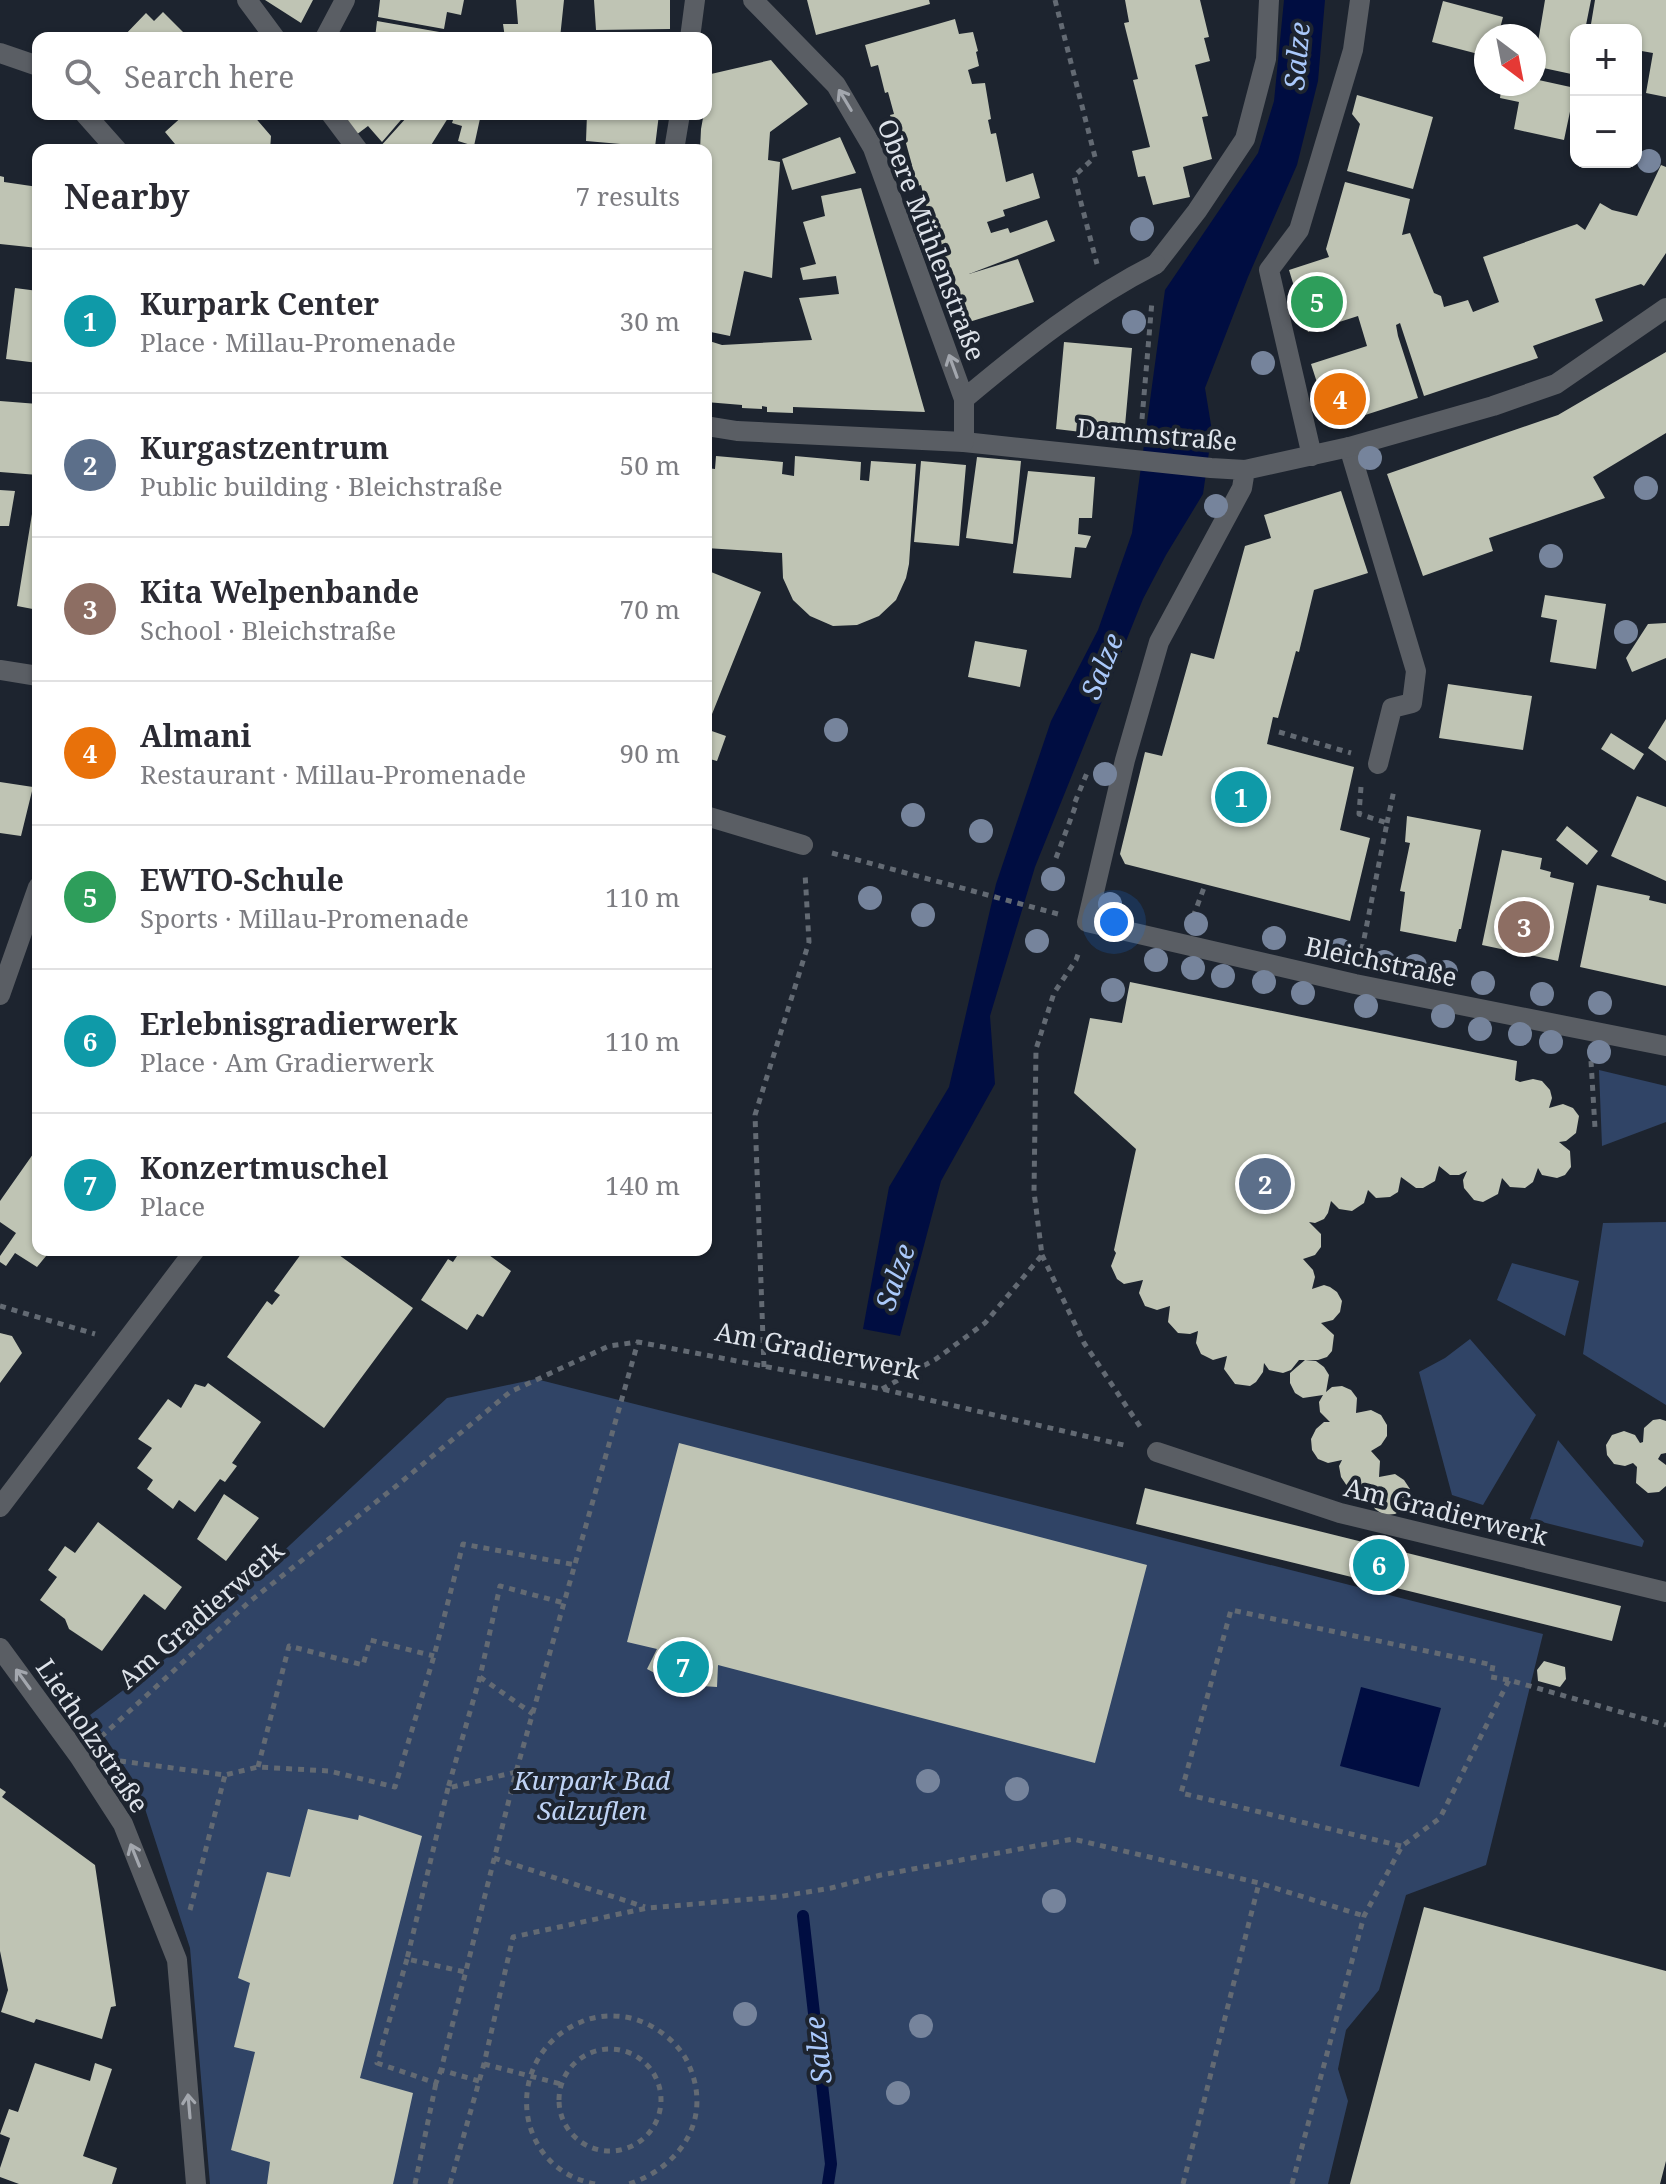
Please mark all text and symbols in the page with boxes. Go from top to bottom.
water label: Salze [1274,20,1318,91]
north arrow [1474,24,1546,96]
map controls [1570,24,1642,168]
button: + [1570,24,1642,96]
search box [32,32,712,120]
icon: search [60,54,104,98]
text: Search here [124,56,294,97]
one-way arrow [837,89,853,112]
button: − [1570,96,1642,168]
street label: Obere Mühlenstraße [869,114,995,366]
text: Nearby [64,173,190,219]
text: 7 results [575,178,680,214]
pin: 5 [1291,272,1343,332]
text: Kurpark Center [140,283,379,324]
text: 1 [83,303,97,339]
text: 30 m [620,303,680,339]
text: Place · Millau-Promenade [140,324,456,360]
one-way arrow [944,354,959,379]
pin: 4 [1314,369,1366,429]
street label: Dammstraße [1075,409,1239,459]
text: Kurgastzentrum [140,427,389,468]
text: 2 [83,447,97,483]
text: 50 m [620,447,680,483]
text: Public building · Bleichstraße [140,468,503,504]
text: Kita Welpenbande [140,571,419,612]
text: 3 [83,591,97,627]
text: 70 m [620,591,680,627]
text: School · Bleichstraße [140,612,396,648]
water label: Salze [1071,627,1132,704]
text: Almani [140,715,251,756]
text: 4 [83,735,97,771]
text: 90 m [620,735,680,771]
text: Restaurant · Millau-Promenade [140,756,526,792]
pin: 1 [1215,767,1267,827]
text: EWTO-Schule [140,859,344,900]
text: 5 [83,879,97,915]
text: 110 m [605,879,680,915]
pin: 3 [1498,897,1550,957]
text: Sports · Millau-Promenade [140,900,469,936]
your location [1094,902,1134,942]
street label: Bleichstraße [1302,927,1461,995]
text: Erlebnisgradierwerk [140,1003,458,1044]
text: 6 [83,1023,97,1059]
text: 110 m [605,1023,680,1059]
text: Place · Am Gradierwerk [140,1044,434,1080]
text: Konzertmuschel [140,1147,388,1188]
pin: 2 [1239,1154,1291,1214]
text: 7 [83,1167,97,1203]
text: 140 m [605,1167,680,1203]
text: Place [140,1188,205,1224]
water label: Salze [865,1238,923,1315]
street label: Am Gradierwerk [712,1312,925,1388]
street label: Am Gradierwerk [1341,1468,1553,1554]
street label: Am Gradierwerk [110,1532,292,1696]
pin: 6 [1353,1535,1405,1595]
pin: 7 [657,1637,709,1697]
street label: Lietholzstraße [28,1651,158,1819]
one-way arrow [15,1669,32,1690]
park label: Kurpark Bad Salzuflen [513,1762,671,1828]
one-way arrow [127,1843,141,1868]
water label: Salze [794,2014,840,2086]
one-way arrow [182,2093,197,2120]

